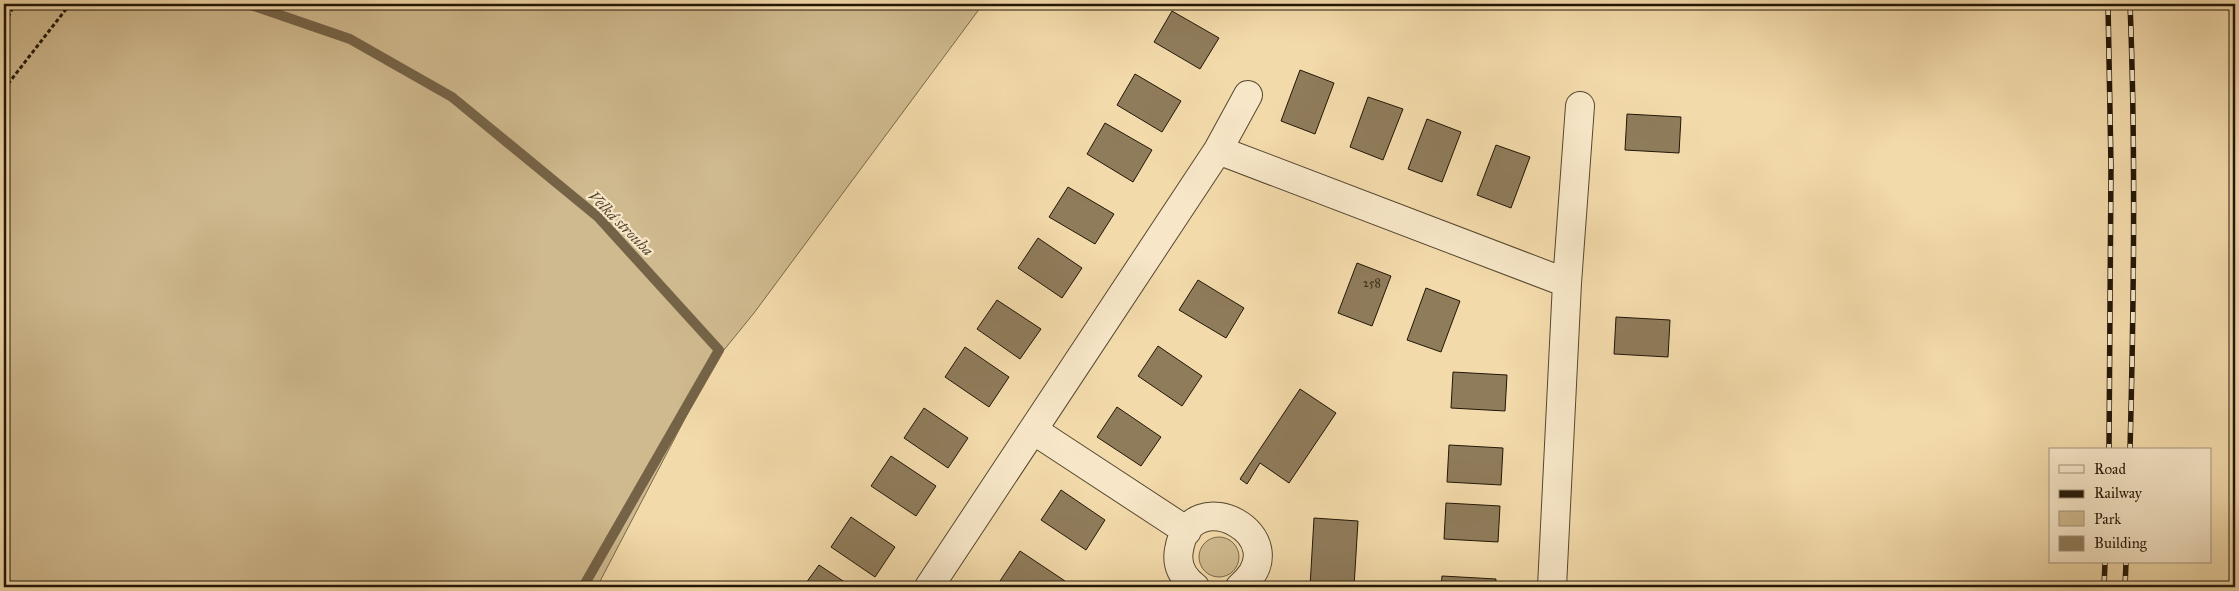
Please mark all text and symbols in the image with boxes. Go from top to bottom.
water label: Velká strouha [584,186,658,260]
house number: 258 [1363,276,1381,290]
legend [2049,448,2212,564]
text: Road [2094,460,2126,478]
text: Railway [2094,484,2143,502]
text: Park [2094,510,2121,528]
text: Building [2094,534,2148,552]

